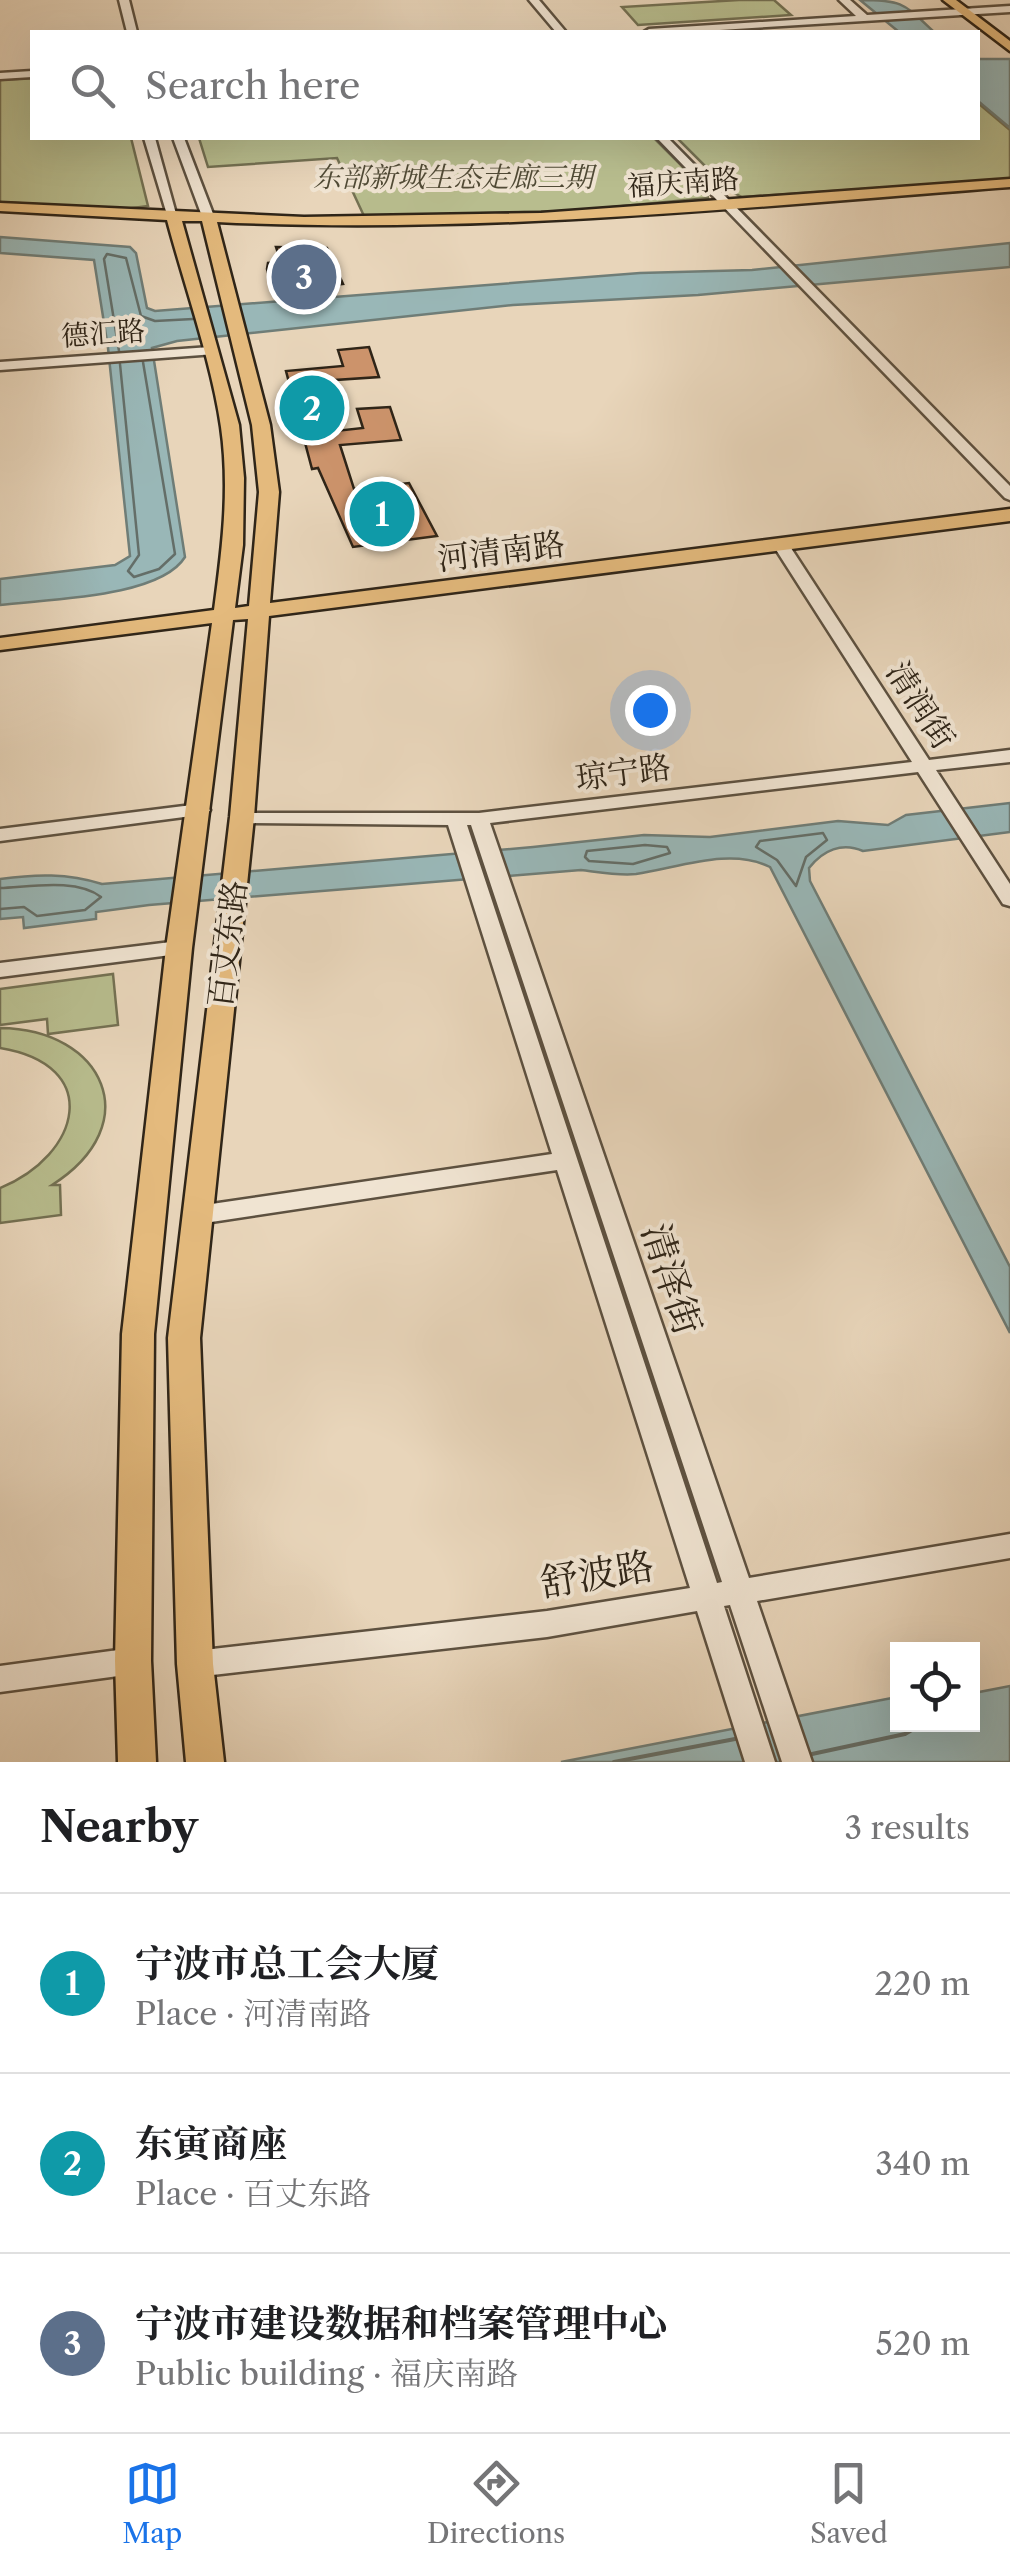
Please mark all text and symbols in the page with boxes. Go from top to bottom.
search box [30,30,980,140]
icon: search [65,58,120,113]
text: Search here [145,62,360,109]
park label: 东部新城生态走廊三期 [313,160,598,194]
street label: 福庆南路 [626,161,740,203]
pin: 3 [272,240,336,314]
street label: 德汇路 [60,313,146,353]
pin: 2 [280,370,344,446]
pin: 1 [350,476,414,552]
street label: 河清南路 [435,524,567,578]
street label: 清润街 [878,654,964,756]
your location [625,685,676,736]
street label: 琼宁路 [573,747,673,797]
street label: 百丈东路 [200,878,254,1010]
street label: 清泽街 [632,1218,712,1340]
street label: 舒波路 [537,1542,657,1606]
map controls [890,1642,980,1732]
button: locate [890,1642,980,1732]
text: Nearby [40,1801,198,1853]
text: 3 results [844,1808,970,1847]
text: 宁波市总工会大厦 [135,1940,439,1987]
text: 1 [65,1964,80,2003]
text: 220 m [875,1964,970,2003]
text: Place · 河清南路 [135,1994,371,2033]
text: 东寅商座 [135,2120,287,2167]
text: 2 [63,2144,82,2183]
text: 340 m [875,2144,970,2183]
text: Place · 百丈东路 [135,2174,371,2213]
text: 宁波市建设数据和档案管理中心 [135,2300,667,2347]
text: 3 [63,2324,82,2363]
text: 520 m [876,2324,970,2363]
text: Public building · 福庆南路 [135,2354,518,2393]
tab: Map [122,2456,182,2550]
tab: Directions [427,2456,565,2550]
tab: Saved [810,2456,888,2550]

